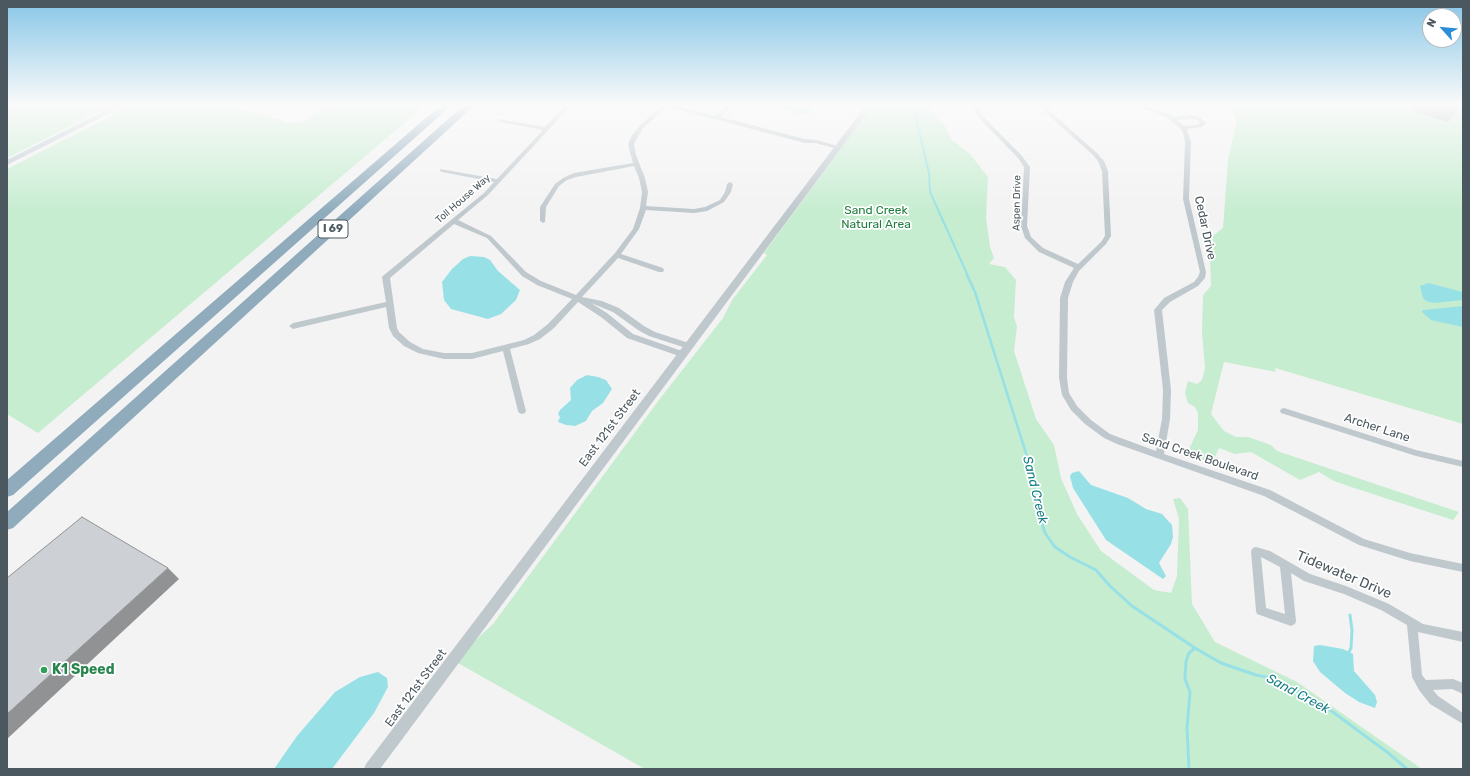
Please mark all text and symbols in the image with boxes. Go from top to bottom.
north arrow [1422,8,1462,48]
text: N [1424,16,1439,29]
street label: Toll House Way [433,172,493,226]
street label: Aspen Drive [1011,175,1023,231]
street label: Cedar Drive [1191,195,1219,261]
park label: Sand Creek Natural Area [841,204,911,232]
road number: I 69 [318,220,348,238]
street label: East 121st Street [576,386,644,470]
street label: Archer Lane [1342,411,1412,445]
street label: Sand Creek Boulevard [1140,430,1260,484]
water label: Sand Creek [1019,455,1051,525]
street label: Tidewater Drive [1294,547,1394,603]
street label: East 121st Street [382,646,450,730]
place label: K1 Speed [52,662,115,678]
marker: K1 Speed [39,665,49,675]
water label: Sand Creek [1264,671,1332,717]

